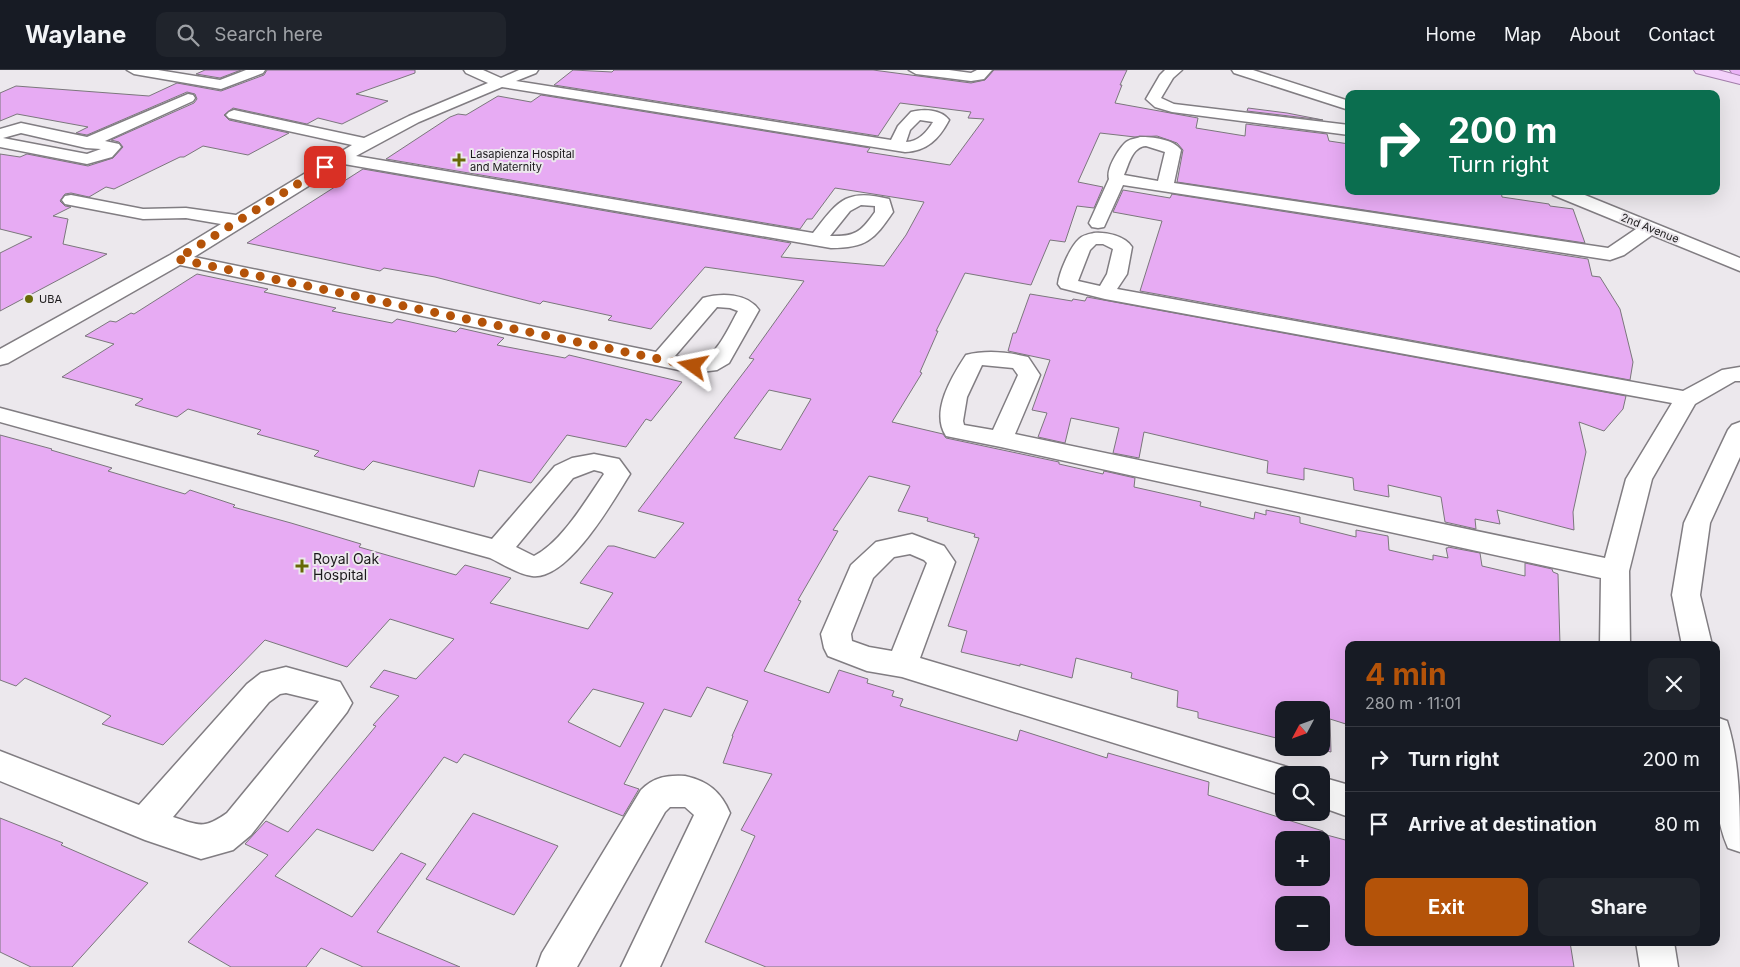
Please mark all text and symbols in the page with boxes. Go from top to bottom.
search box [156,12,506,57]
text: Waylane [25,20,126,49]
icon: search [174,21,202,49]
text: Search here [214,23,323,46]
text: Home [1426,24,1476,45]
text: Map [1504,24,1541,45]
text: About [1569,24,1620,45]
text: Contact [1648,24,1715,45]
text: 200 m [1448,109,1557,151]
icon: right [1365,110,1430,175]
pin [304,146,346,188]
place label: Lasapienza Hospital and Maternity [470,147,575,174]
text: Turn right [1448,151,1549,177]
icon: arrive [311,153,339,181]
marker: Lasapienza Hospital and Maternity [452,153,466,167]
street label: 2nd Avenue [1619,210,1681,246]
place label: UBA [39,292,62,306]
marker: UBA [23,293,35,305]
position arrow [666,339,718,391]
place label: Royal Oak Hospital [313,550,379,583]
marker: Royal Oak Hospital [295,559,309,573]
text: 4 min [1365,656,1447,692]
button: close [1648,658,1700,710]
text: 280 m · 11:01 [1365,693,1461,713]
north arrow [1275,701,1330,756]
map controls [1275,701,1330,951]
icon: right [1365,745,1393,773]
text: Turn right [1408,748,1499,771]
text: 200 m [1642,748,1700,771]
button: search [1275,766,1330,821]
icon: arrive [1365,810,1393,838]
text: Arrive at destination [1408,813,1597,836]
text: 80 m [1654,813,1700,836]
button: + [1275,831,1330,886]
button: Exit [1365,878,1528,936]
button: Share [1538,878,1700,936]
button: − [1275,896,1330,951]

